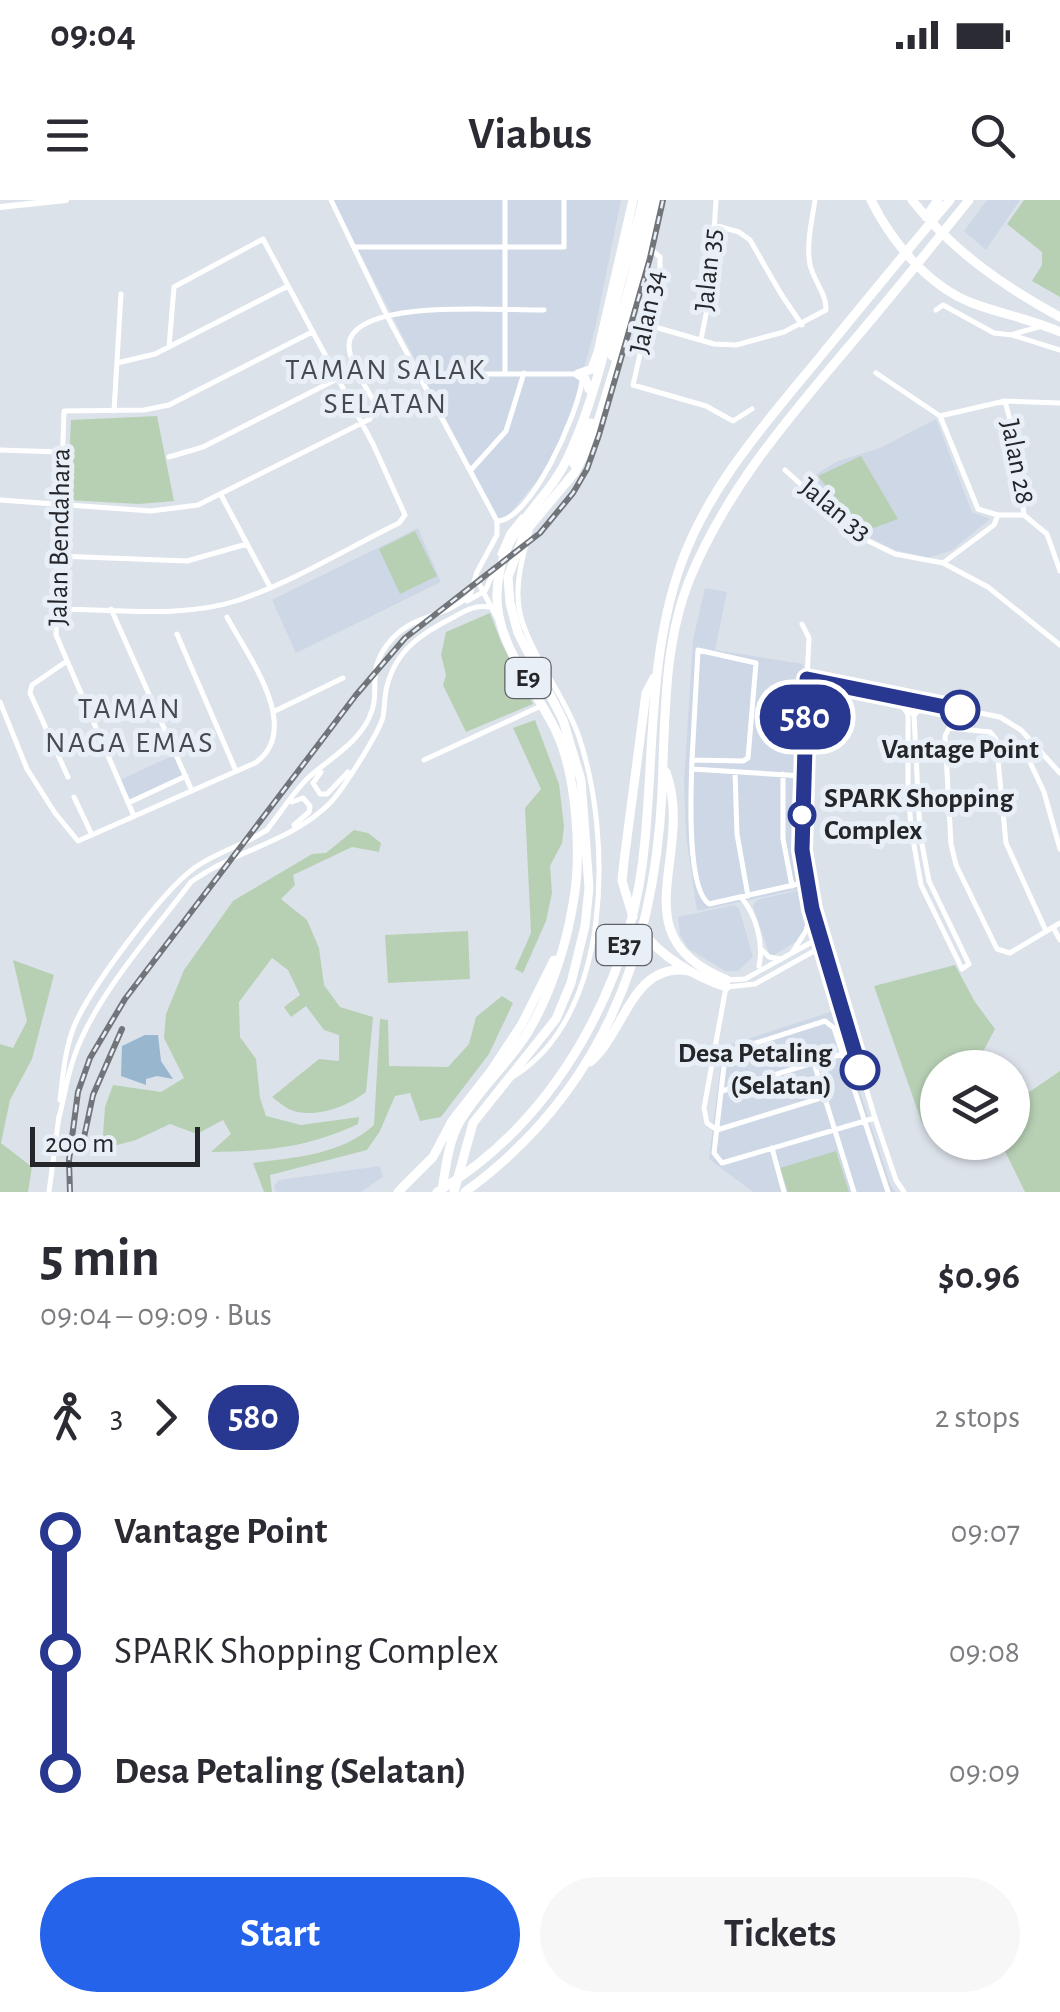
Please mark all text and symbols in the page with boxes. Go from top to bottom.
text: 09:04 [50,16,136,54]
icon: menu [40,108,95,163]
icon: search [965,108,1020,163]
text: Viabus [468,112,592,157]
street label: Jalan 35 [691,227,727,313]
street label: Jalan 34 [626,268,670,356]
district label: TAMAN SALAK SELATAN [285,355,487,419]
street label: Jalan 28 [995,417,1039,507]
street label: Jalan Bendahara [44,448,76,626]
street label: Jalan 33 [794,473,876,547]
road number: E9 [506,658,550,698]
line badge: 580 [748,684,862,750]
marker: Vantage Point [941,691,979,729]
district label: TAMAN NAGA EMAS [45,694,215,758]
text: 580 [780,700,830,735]
place label: Vantage Point [881,736,1039,764]
place label: SPARK Shopping Complex [824,785,1014,845]
marker: SPARK Shopping Complex [789,802,815,828]
road number: E37 [596,925,652,965]
place label: Desa Petaling (Selatan) [678,1040,833,1100]
map controls [920,1050,1030,1160]
button: layers [920,1050,1030,1160]
marker: Desa Petaling (Selatan) [841,1051,879,1089]
scale bar [30,1122,200,1166]
text: 200 m [45,1130,114,1158]
text: 5 min [40,1231,160,1286]
text: $0.96 [938,1258,1020,1296]
text: 09:04 – 09:09 · Bus [40,1299,272,1331]
icon: walk [40,1390,95,1445]
icon: forward [138,1390,193,1445]
text: 580 [228,1400,279,1435]
text: 3 [110,1401,123,1433]
text: 2 stops [935,1401,1020,1433]
text: Vantage Point [114,1513,327,1551]
text: 09:07 [950,1516,1020,1548]
text: SPARK Shopping Complex [114,1633,499,1671]
text: 09:08 [949,1636,1020,1668]
text: Desa Petaling (Selatan) [114,1753,467,1791]
text: 09:09 [949,1756,1020,1788]
button: Start [40,1877,520,1992]
button: Tickets [540,1877,1020,1992]

